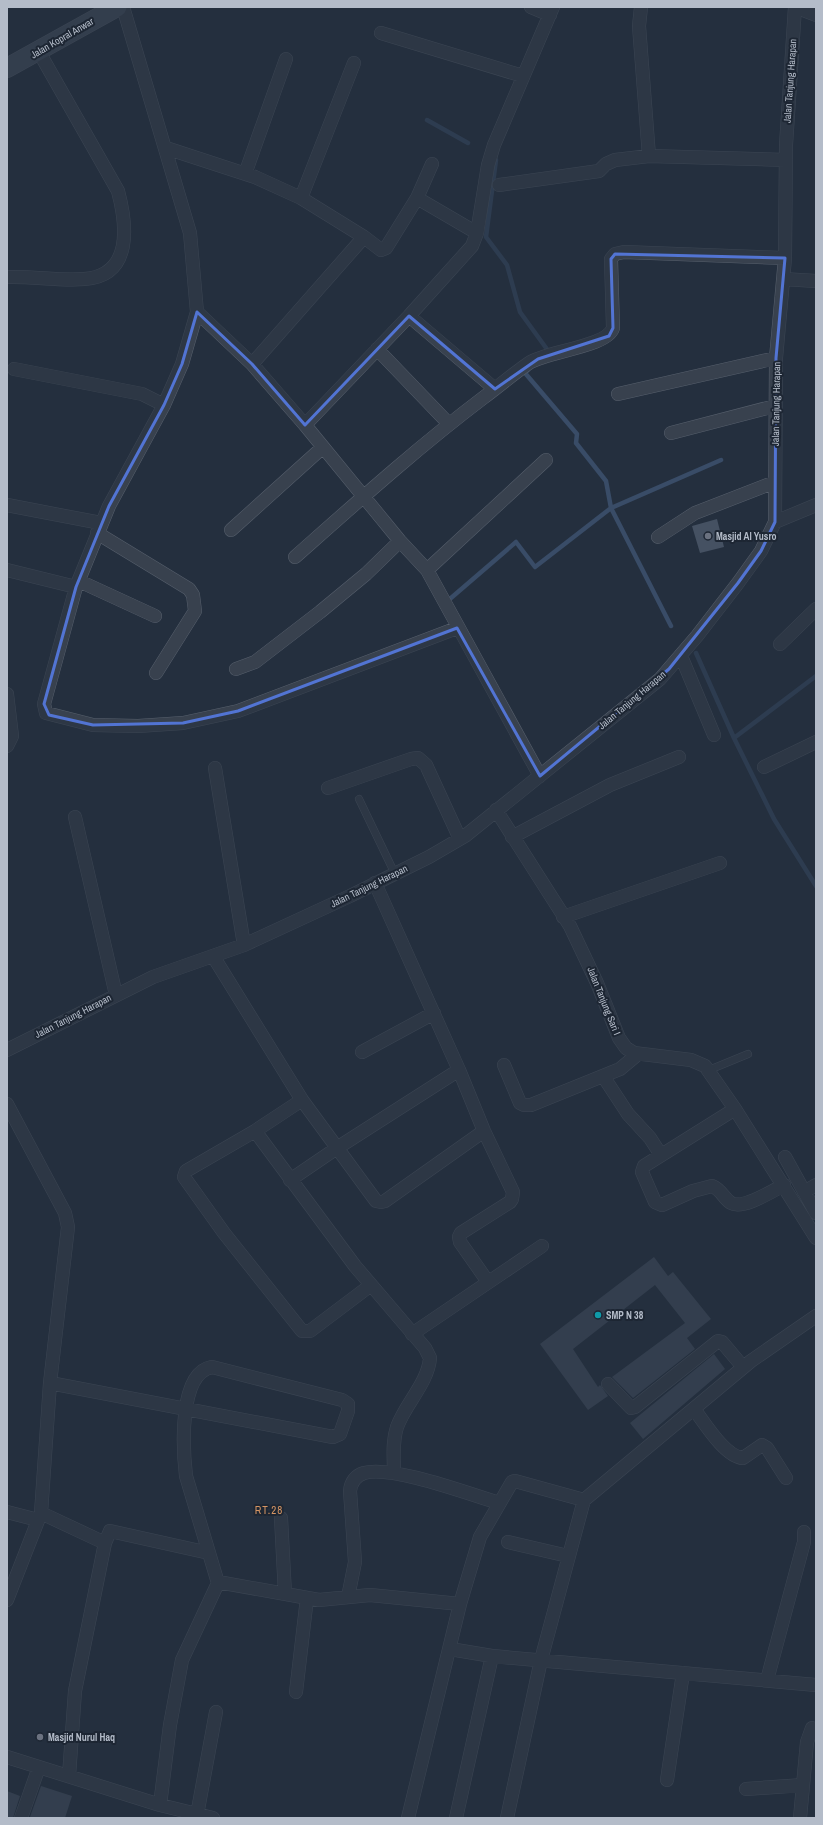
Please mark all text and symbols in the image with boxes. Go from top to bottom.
street label: Jalan Kopral Anwar [28,15,96,61]
street label: Jalan Tanjung Harapan [781,38,799,124]
street label: Jalan Tanjung Harapan [769,362,783,446]
place label: Masjid Al Yusro [716,530,777,543]
marker: Masjid Al Yusro [703,531,713,541]
street label: Jalan Tanjung Harapan [596,668,668,732]
street label: Jalan Tanjung Harapan [328,862,410,910]
street label: Jalan Tanjung Sari I [584,965,624,1037]
street label: Jalan Tanjung Harapan [32,991,114,1041]
place label: SMP N 38 [606,1309,644,1322]
marker: SMP N 38 [593,1310,603,1320]
district label: RT.28 [255,1503,283,1517]
place label: Masjid Nurul Haq [48,1731,115,1744]
marker: Masjid Nurul Haq [35,1732,45,1742]

